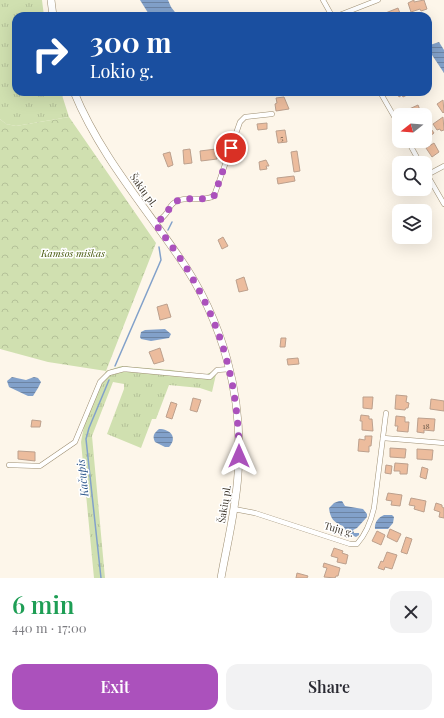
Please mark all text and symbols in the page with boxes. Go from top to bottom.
text: 300 m [90,23,172,60]
icon: right [24,28,76,80]
text: Lokio g. [90,59,154,83]
north arrow [392,108,432,148]
map controls [392,108,432,244]
pin [214,131,248,165]
house number: 5 [280,132,284,143]
icon: arrive [220,137,242,159]
button: search [392,156,432,196]
street label: Šakių pl. [127,170,161,210]
button: layers [392,204,432,244]
park label: Kamšos miškas [40,246,105,260]
house number: 18 [422,420,430,431]
position arrow [218,435,260,477]
water label: Kačupis [72,458,92,498]
street label: Šakių pl. [214,484,234,524]
street label: Tujų g. [323,518,355,540]
text: 6 min [12,588,74,620]
button: close [390,591,432,633]
text: 440 m · 17:00 [12,619,86,636]
button: Exit [12,664,218,710]
button: Share [226,664,432,710]

